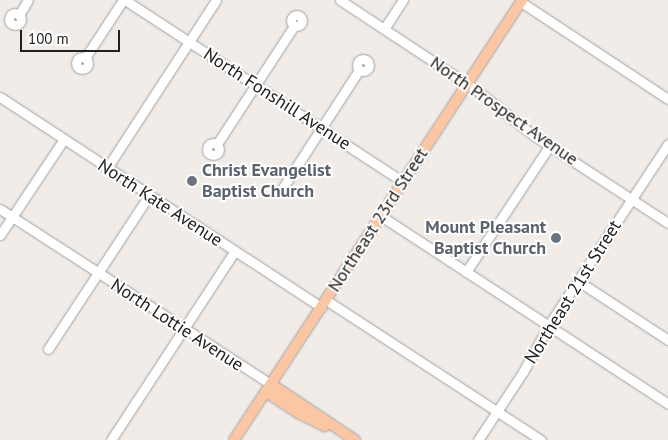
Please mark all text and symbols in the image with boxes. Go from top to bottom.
scale bar [22,20,122,52]
text: 100 m [28,29,69,48]
street label: North Fonshill Avenue [199,43,355,155]
street label: North Prospect Avenue [426,52,582,170]
street label: Northeast 23rd Street [323,144,433,296]
street label: North Kate Avenue [93,155,227,251]
place label: Christ Evangelist Baptist Church [202,160,331,202]
marker: Christ Evangelist Baptist Church [186,175,198,187]
street label: Northeast 21st Street [520,216,626,368]
place label: Mount Pleasant Baptist Church [425,217,546,260]
marker: Mount Pleasant Baptist Church [550,232,562,244]
street label: North Lottie Avenue [106,274,248,376]

